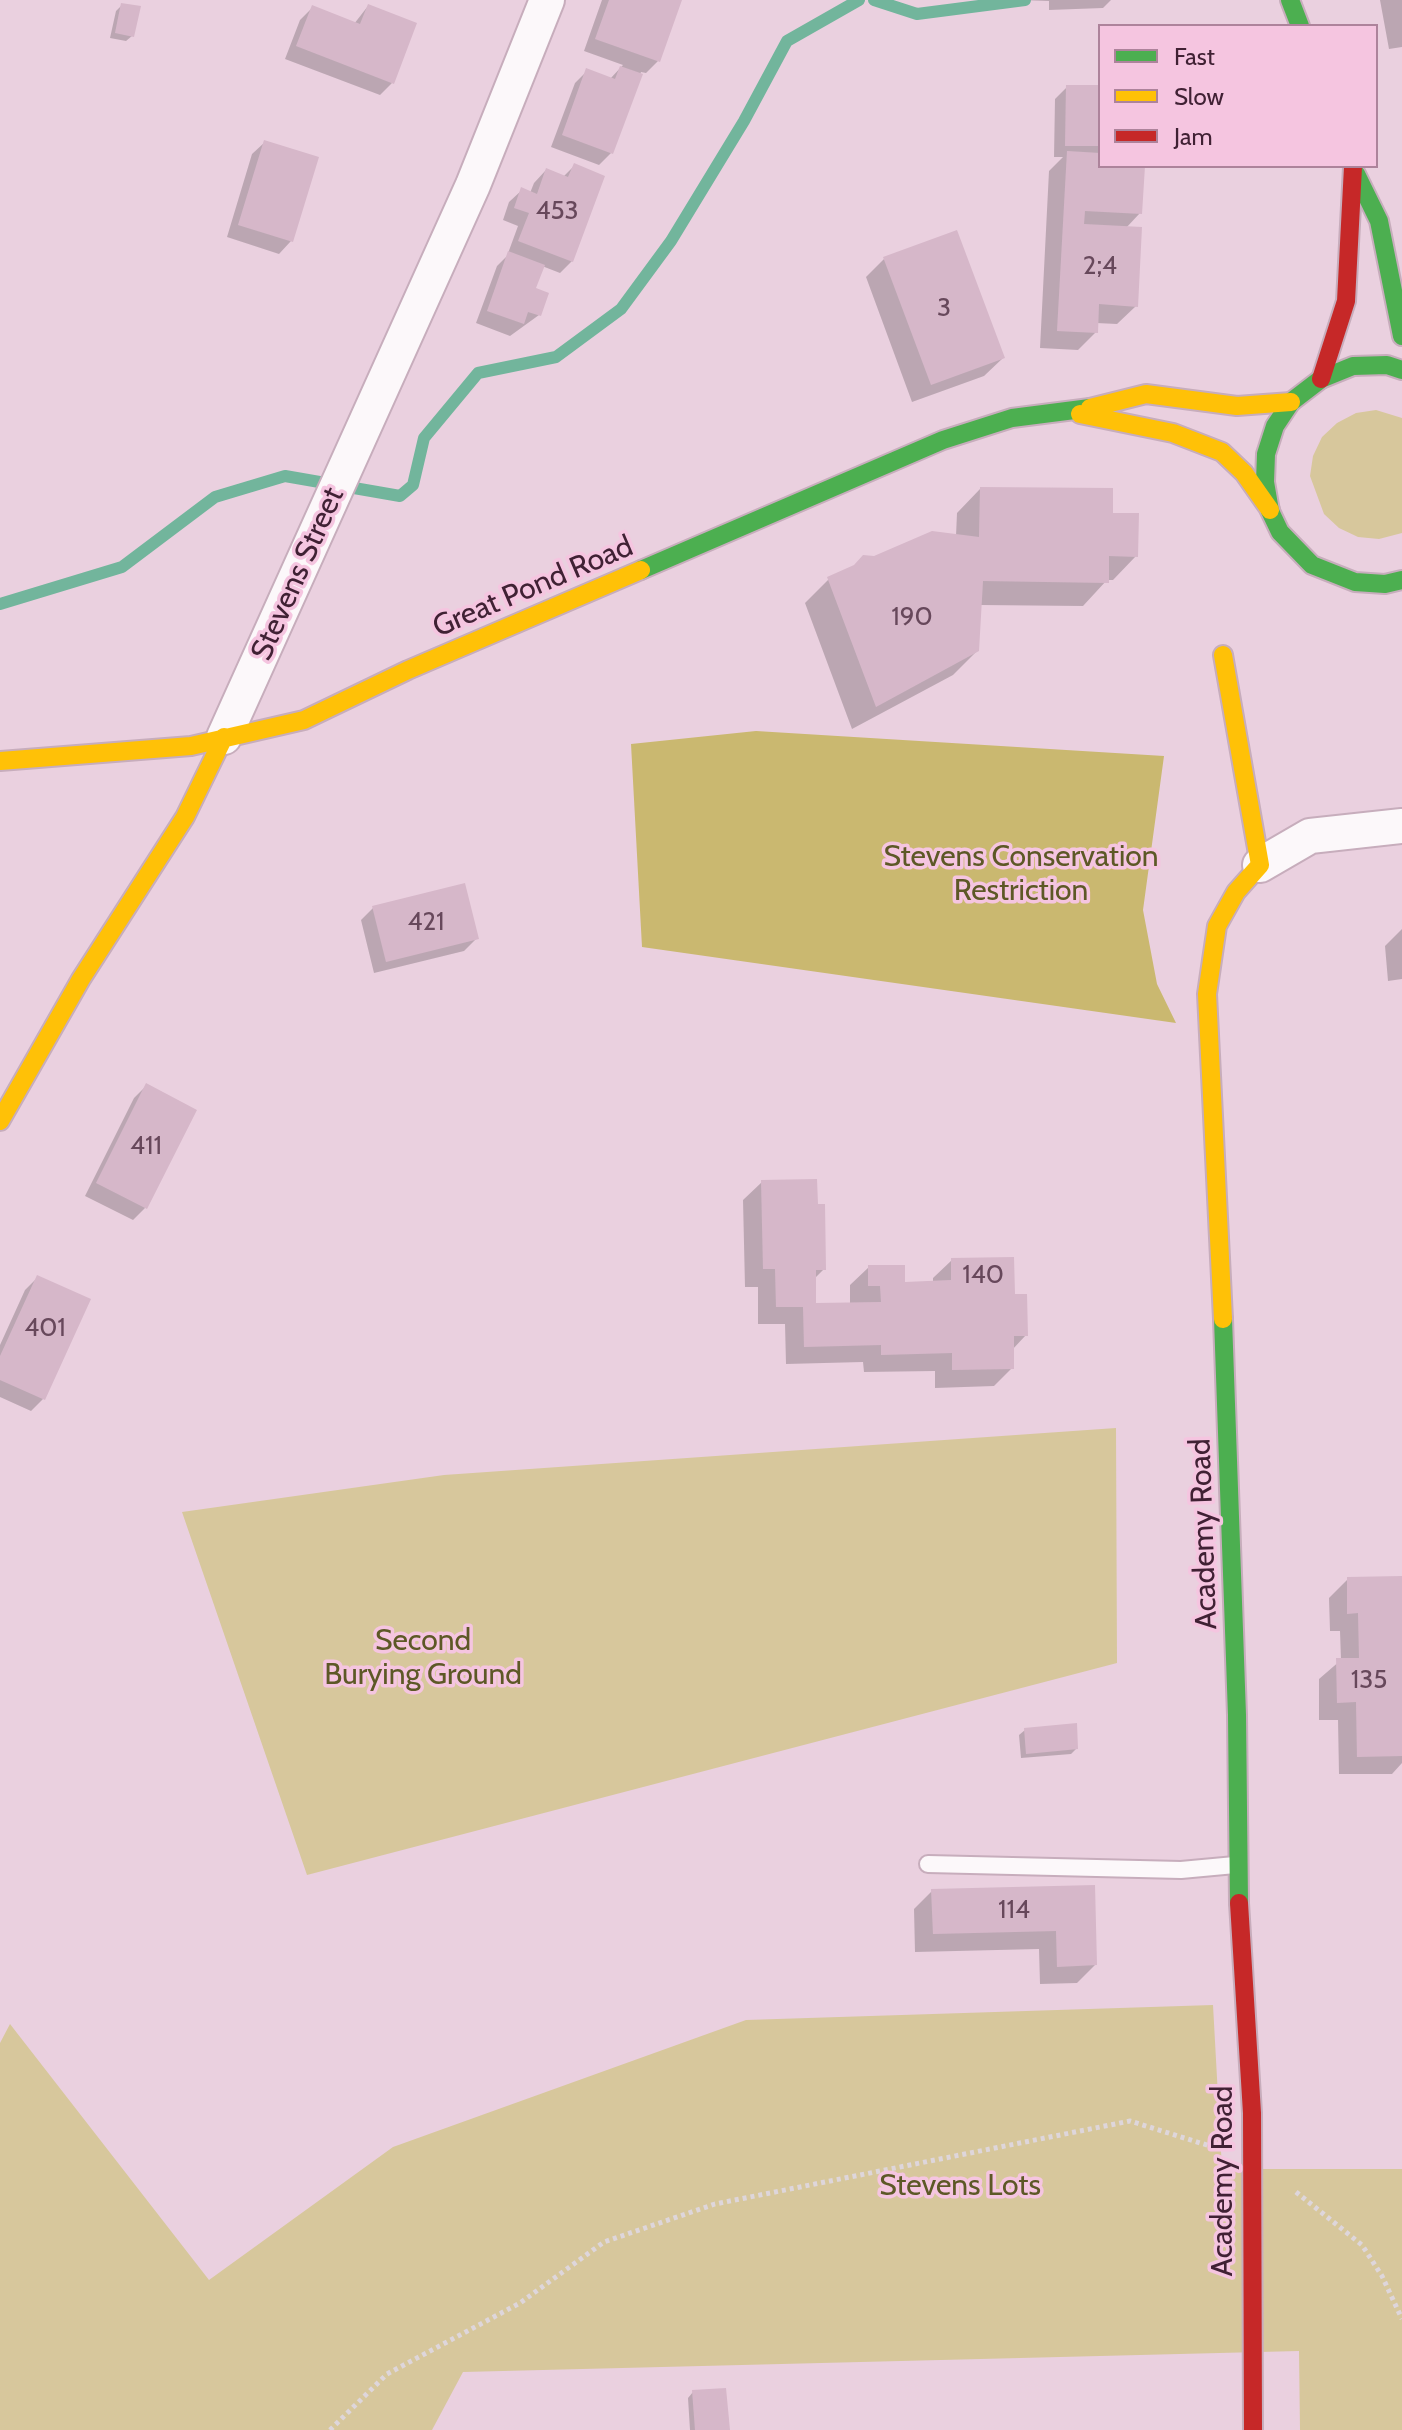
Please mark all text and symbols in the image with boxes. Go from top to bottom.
legend [1098,24,1378,168]
text: Fast [1174,42,1215,71]
text: Slow [1174,82,1224,111]
text: Jam [1174,122,1212,151]
house number: 453 [535,195,579,227]
house number: 2;4 [1083,250,1117,282]
house number: 3 [937,292,951,324]
street label: Stevens Street [244,482,352,666]
street label: Great Pond Road [428,529,638,645]
house number: 190 [891,601,933,633]
park label: Stevens Conservation Restriction [883,839,1159,910]
house number: 421 [407,906,445,938]
house number: 411 [130,1130,162,1162]
house number: 140 [962,1259,1004,1291]
house number: 401 [24,1312,66,1344]
street label: Academy Road [1183,1438,1225,1630]
park label: Second Burying Ground [324,1623,522,1694]
house number: 135 [1351,1664,1387,1696]
house number: 114 [998,1894,1030,1926]
street label: Academy Road [1205,2085,1241,2277]
park label: Stevens Lots [879,2168,1041,2204]

